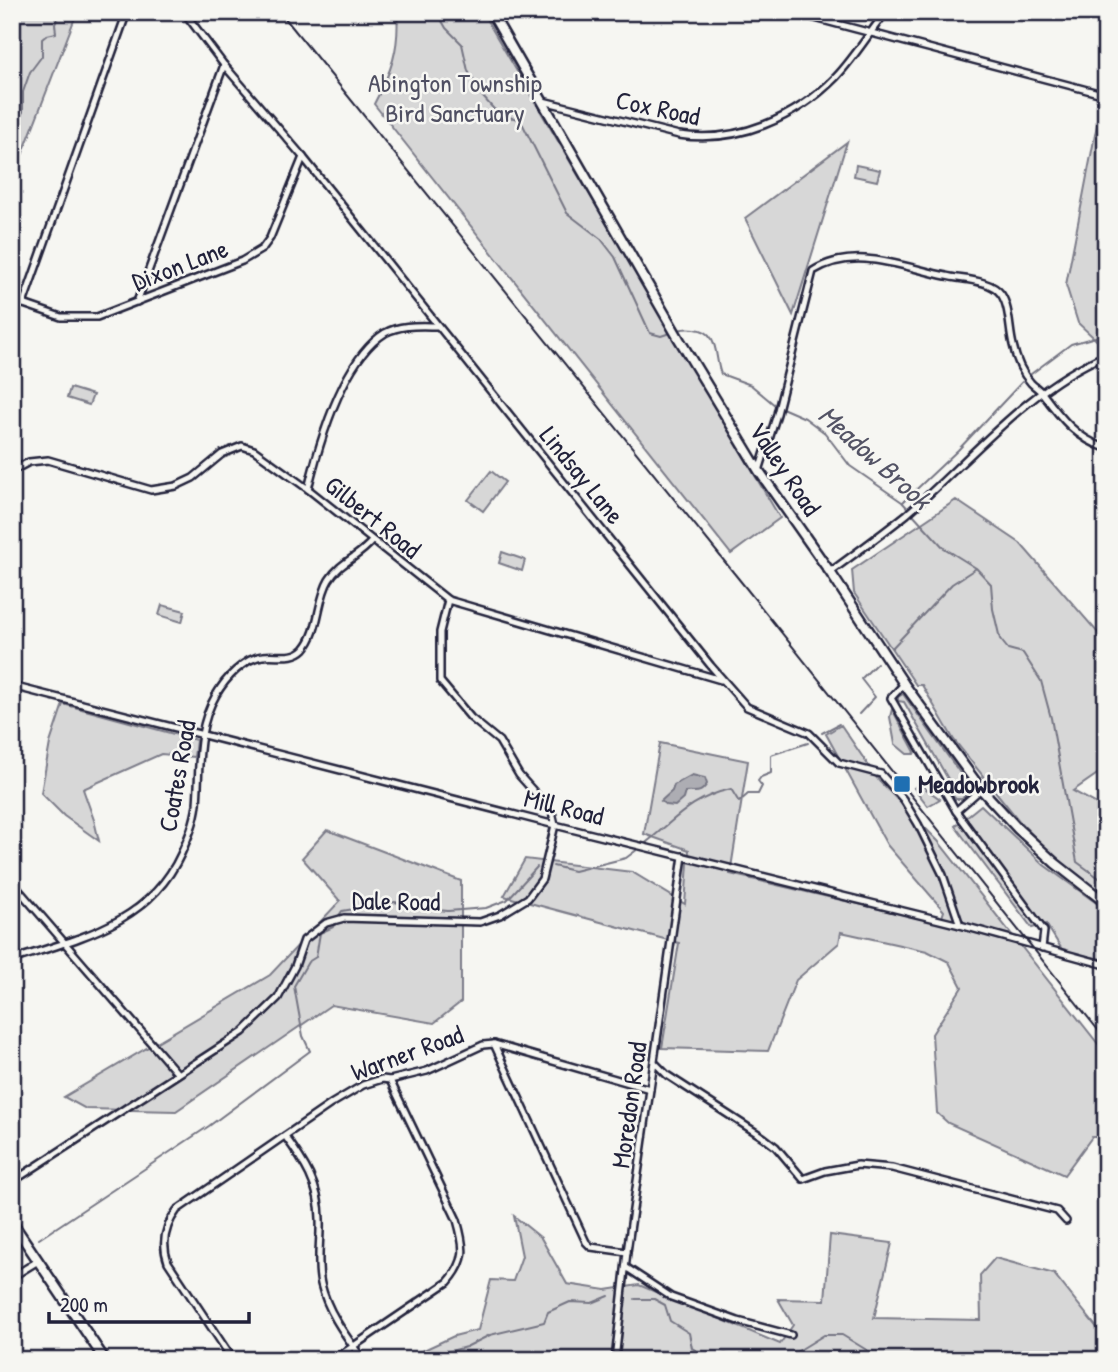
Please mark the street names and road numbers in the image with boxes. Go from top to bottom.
street label: Cox Road [613,82,703,133]
street label: Dixon Lane [127,230,233,299]
street label: Valley Road [741,415,830,522]
street label: Lindsay Lane [532,418,633,531]
street label: Gilbert Road [318,467,429,566]
street label: Coates Road [149,717,204,835]
street label: Mill Road [521,780,608,833]
street label: Dale Road [352,882,441,919]
street label: Warner Road [346,1016,468,1089]
street label: Moredon Road [602,1039,655,1170]

